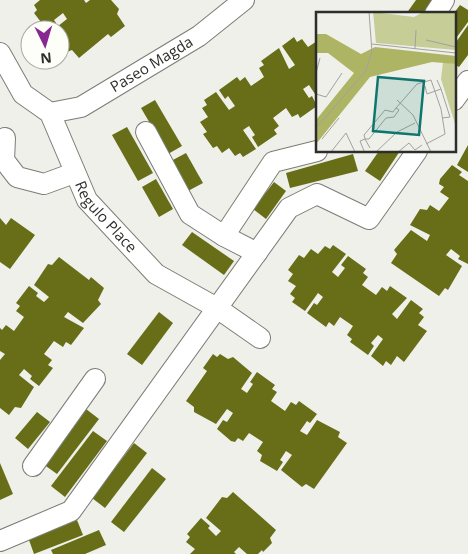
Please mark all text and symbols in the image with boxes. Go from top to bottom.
inset map [316,12,456,152]
north arrow [20,20,70,70]
street label: Paseo Magda [106,31,196,96]
text: N [40,48,53,68]
street label: Regulo Place [71,177,142,256]

